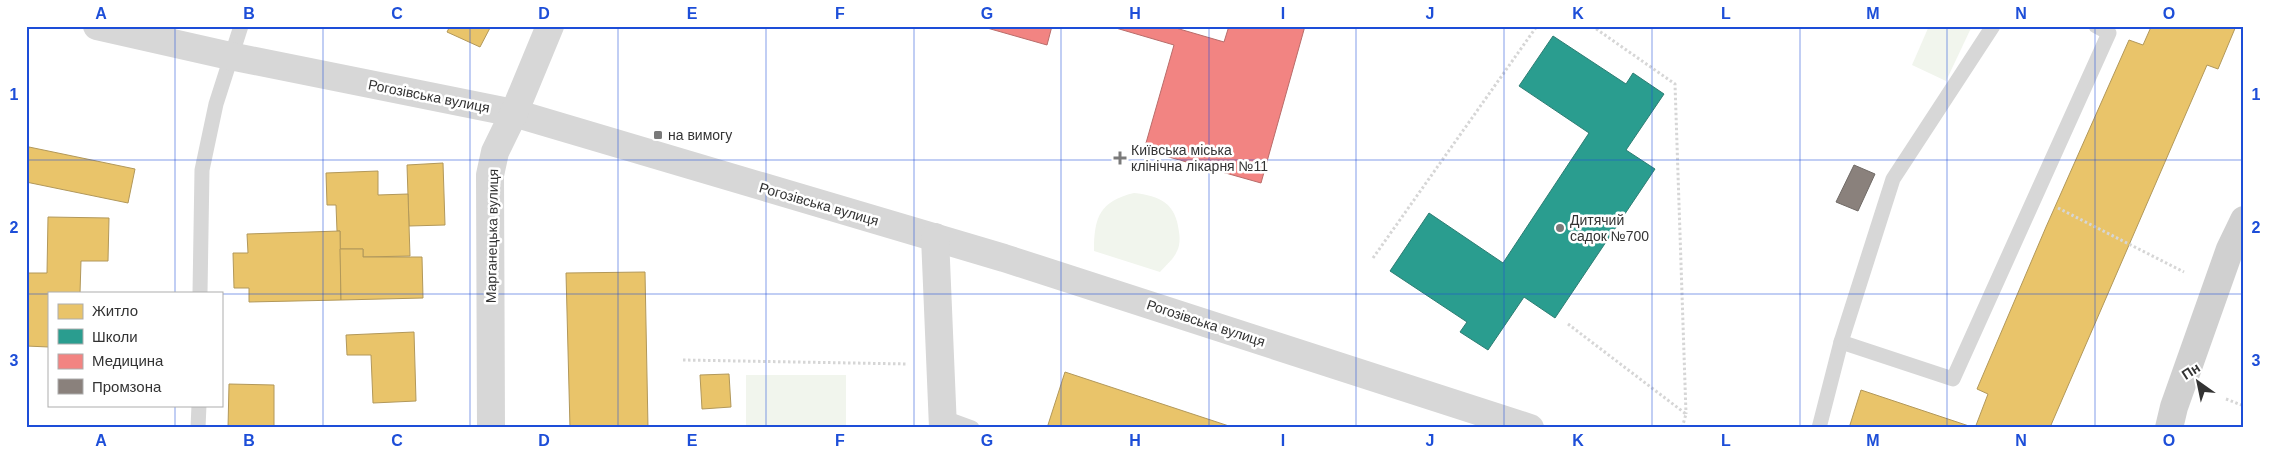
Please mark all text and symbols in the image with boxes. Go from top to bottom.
text: A [95,5,107,22]
text: B [243,5,255,22]
text: C [391,5,403,22]
text: D [538,5,550,22]
text: E [687,5,698,22]
text: F [835,5,845,22]
text: G [981,5,993,22]
text: H [1129,5,1141,22]
text: I [1281,5,1285,22]
text: J [1426,5,1434,22]
text: K [1572,5,1584,22]
text: L [1721,5,1731,22]
text: M [1866,5,1880,22]
text: N [2015,5,2027,22]
text: O [2163,5,2175,22]
street label: Рогозівська вулиця [367,76,491,116]
text: 1 [10,86,19,103]
text: 1 [2252,86,2261,103]
place label: на вимогу [668,127,732,143]
marker: на вимогу [652,129,664,141]
place label: Київська міська клінічна лікарня №11 [1131,142,1268,174]
marker: Київська міська клінічна лікарня №11 [1113,151,1127,165]
street label: Марганецька вулиця [483,169,501,303]
street label: Рогозівська вулиця [757,179,881,229]
place label: Дитячий садок №700 [1570,212,1649,244]
text: 2 [10,219,19,236]
text: 2 [2252,219,2261,236]
marker: Дитячий садок №700 [1554,222,1566,234]
legend [48,292,222,406]
street label: Рогозівська вулиця [1145,296,1267,350]
text: Житло [92,302,138,319]
text: Школи [92,328,138,345]
text: 3 [10,352,19,369]
text: Медицина [92,352,164,369]
text: 3 [2252,352,2261,369]
north arrow [2172,356,2222,406]
text: Пн [2179,359,2203,383]
text: Промзона [92,378,162,395]
text: A [95,432,107,449]
text: B [243,432,255,449]
text: C [391,432,403,449]
text: D [538,432,550,449]
text: E [687,432,698,449]
text: F [835,432,845,449]
text: G [981,432,993,449]
text: H [1129,432,1141,449]
text: I [1281,432,1285,449]
text: J [1426,432,1434,449]
text: K [1572,432,1584,449]
text: L [1721,432,1731,449]
text: M [1866,432,1880,449]
text: N [2015,432,2027,449]
text: O [2163,432,2175,449]

